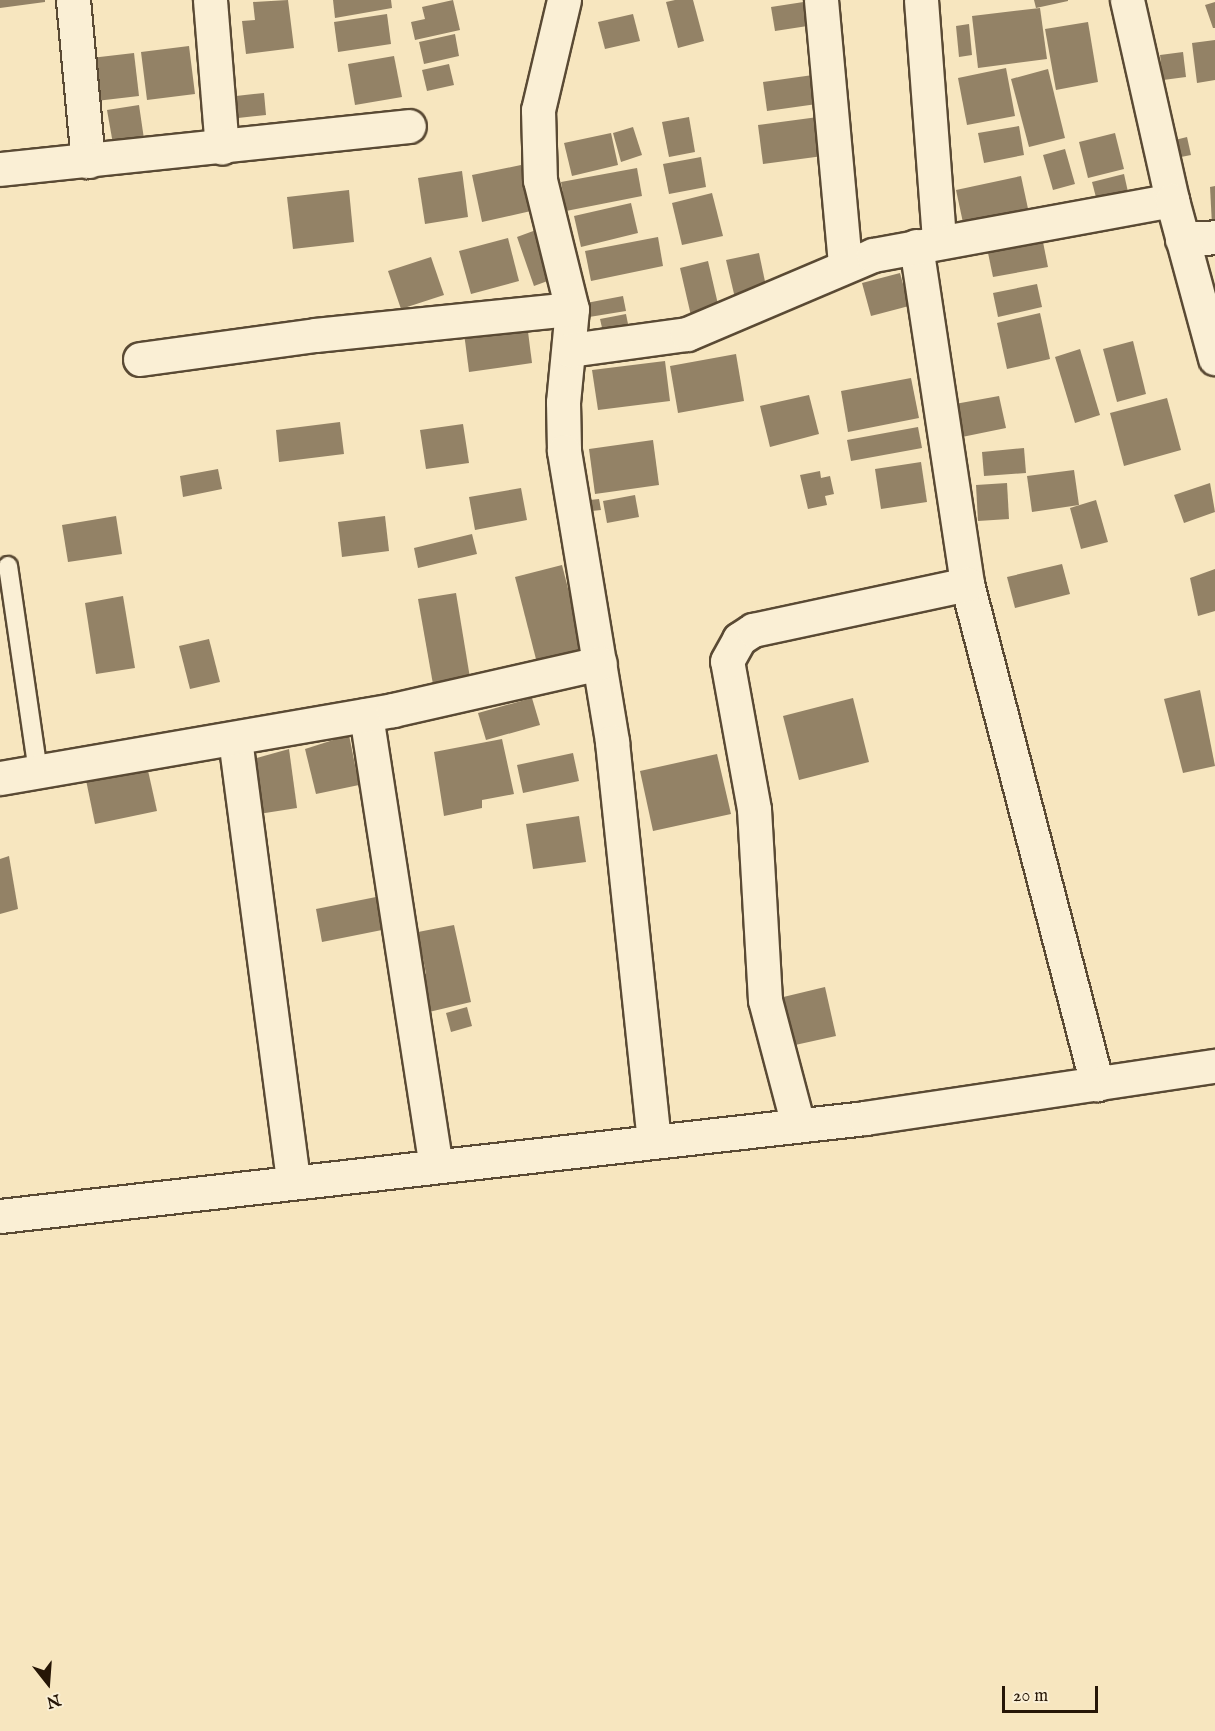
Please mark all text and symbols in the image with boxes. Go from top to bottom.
north arrow [18,1653,78,1713]
scale bar [1005,1674,1101,1712]
text: 20 m [1013,1685,1048,1708]
text: N [44,1689,63,1712]

